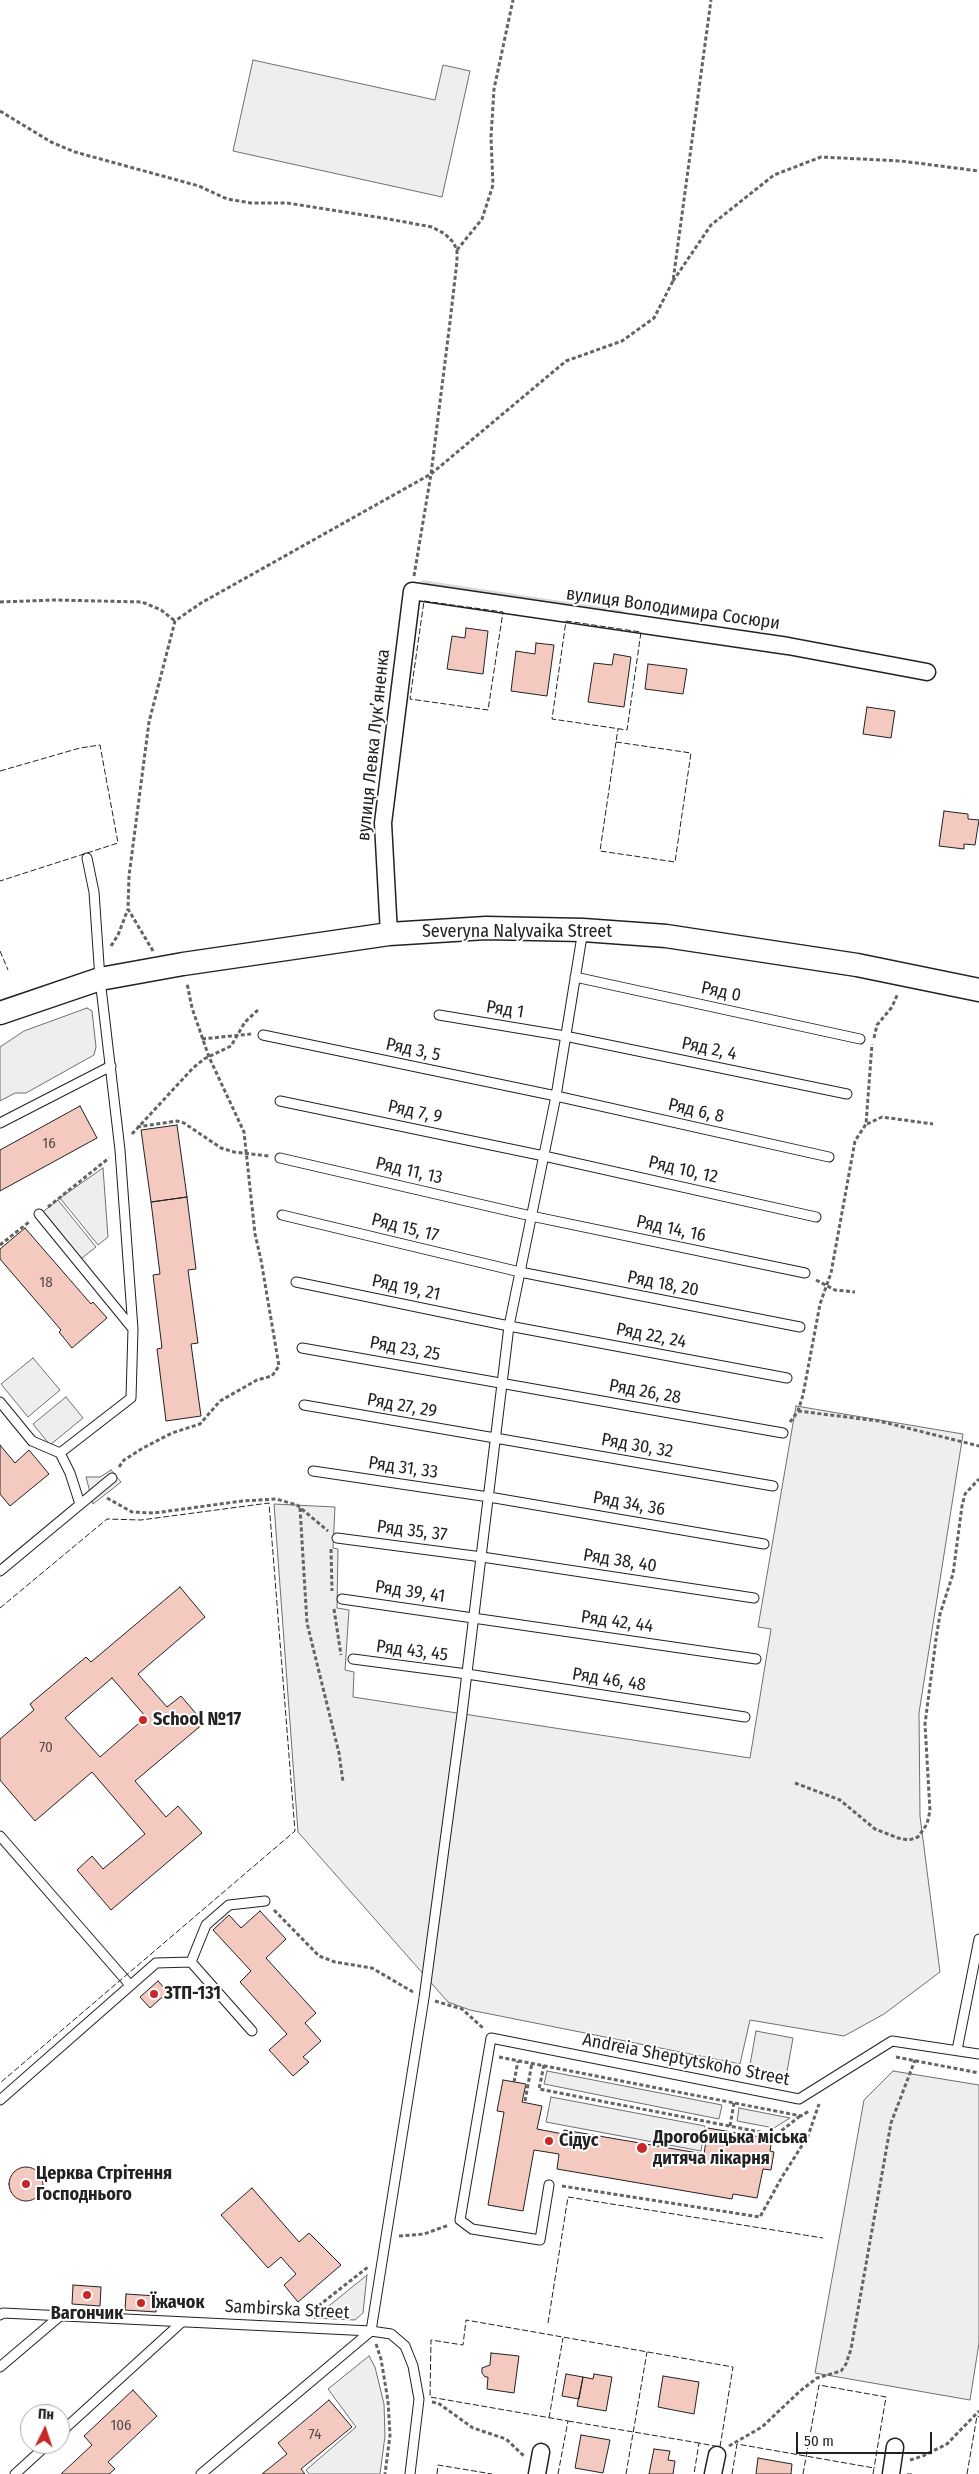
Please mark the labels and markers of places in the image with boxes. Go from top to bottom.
place label: School №17 [153,1709,241,1731]
marker: School №17 [137,1714,149,1726]
place label: ЗТП-131 [164,1983,221,2005]
marker: ЗТП-131 [148,1988,160,2000]
place label: Дрогобицька міська дитяча лікарня [653,2127,808,2170]
place label: Сідус [559,2130,598,2152]
marker: Сідус [543,2135,555,2147]
marker: Дрогобицька міська дитяча лікарня [635,2141,649,2155]
place label: Церква Стрітення Господнього [36,2163,172,2206]
marker: Церква Стрітення Господнього [20,2178,32,2190]
marker: Вагончик [81,2289,93,2301]
place label: Їжачок [151,2292,204,2314]
marker: Їжачок [135,2297,147,2309]
place label: Вагончик [51,2303,123,2325]

